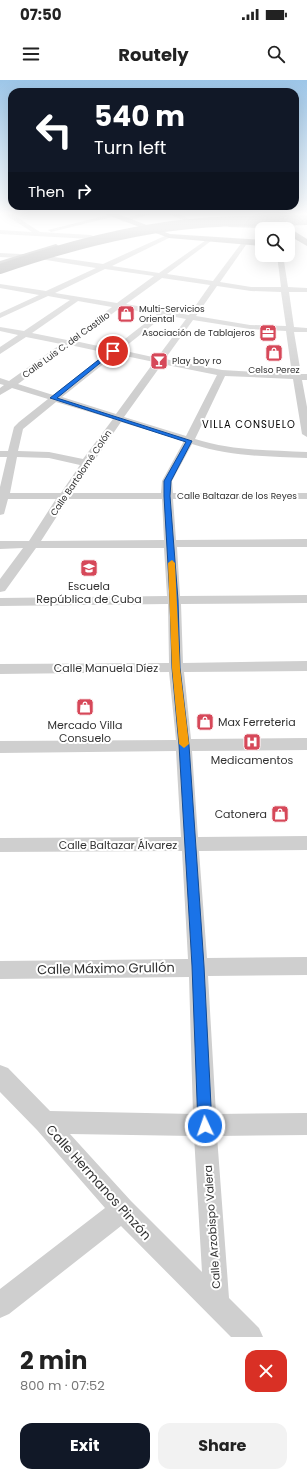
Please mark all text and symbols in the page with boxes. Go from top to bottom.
text: 07:50 [20,4,62,25]
text: Routely [118,42,189,67]
icon: menu [20,43,42,65]
icon: search [265,43,287,65]
text: 540 m [94,97,185,136]
icon: left [28,104,80,156]
text: Turn left [94,135,166,160]
icon: right [73,180,95,202]
text: Then [28,181,65,202]
map controls [255,222,295,262]
button: search [255,222,295,262]
place label: Multi-Servicios Oriental [139,303,205,325]
shop icon: Multi-Servicios Oriental [116,304,136,324]
street label: Calle Luis C. del Castillo [20,309,112,381]
office icon: Asociación de Tablajeros [258,323,278,343]
place label: Asociación de Tablajeros [142,327,255,339]
pin [96,334,130,368]
icon: arrive [102,340,124,362]
shop icon: Celso Perez [264,343,284,363]
bar icon: Play boy ro [149,351,169,371]
place label: Play boy ro [172,355,222,367]
place label: Celso Perez [248,364,300,376]
district label: VILLA CONSUELO [202,417,296,432]
street label: Calle Bartolomé Colón [48,428,114,518]
street label: Calle Baltazar de los Reyes [177,490,297,502]
school or university icon: Escuela República de Cuba [79,558,99,578]
place label: Escuela República de Cuba [36,578,142,607]
street label: Calle Manuela Díez [54,660,158,676]
shop icon: Mercado Villa Consuelo [75,697,95,717]
shop icon: Max Ferreteria [195,712,215,732]
place label: Max Ferreteria [218,714,296,730]
place label: Mercado Villa Consuelo [48,717,122,746]
hospital icon: Medicamentos [242,732,262,752]
place label: Medicamentos [211,752,294,768]
shop icon: Catonera [270,804,290,824]
place label: Catonera [215,806,267,822]
street label: Calle Baltazar Álvarez [59,837,177,853]
street label: Calle Máximo Grullón [37,958,175,979]
position arrow [184,1105,226,1147]
street label: Calle Hermanos Pinzón [42,1120,156,1244]
street label: Calle Arzobispo Valera [200,1165,224,1289]
text: 2 min [20,1344,87,1377]
button: close [245,1350,287,1392]
text: 800 m · 07:52 [20,1376,105,1395]
button: Exit [20,1423,150,1469]
button: Share [158,1423,287,1469]

